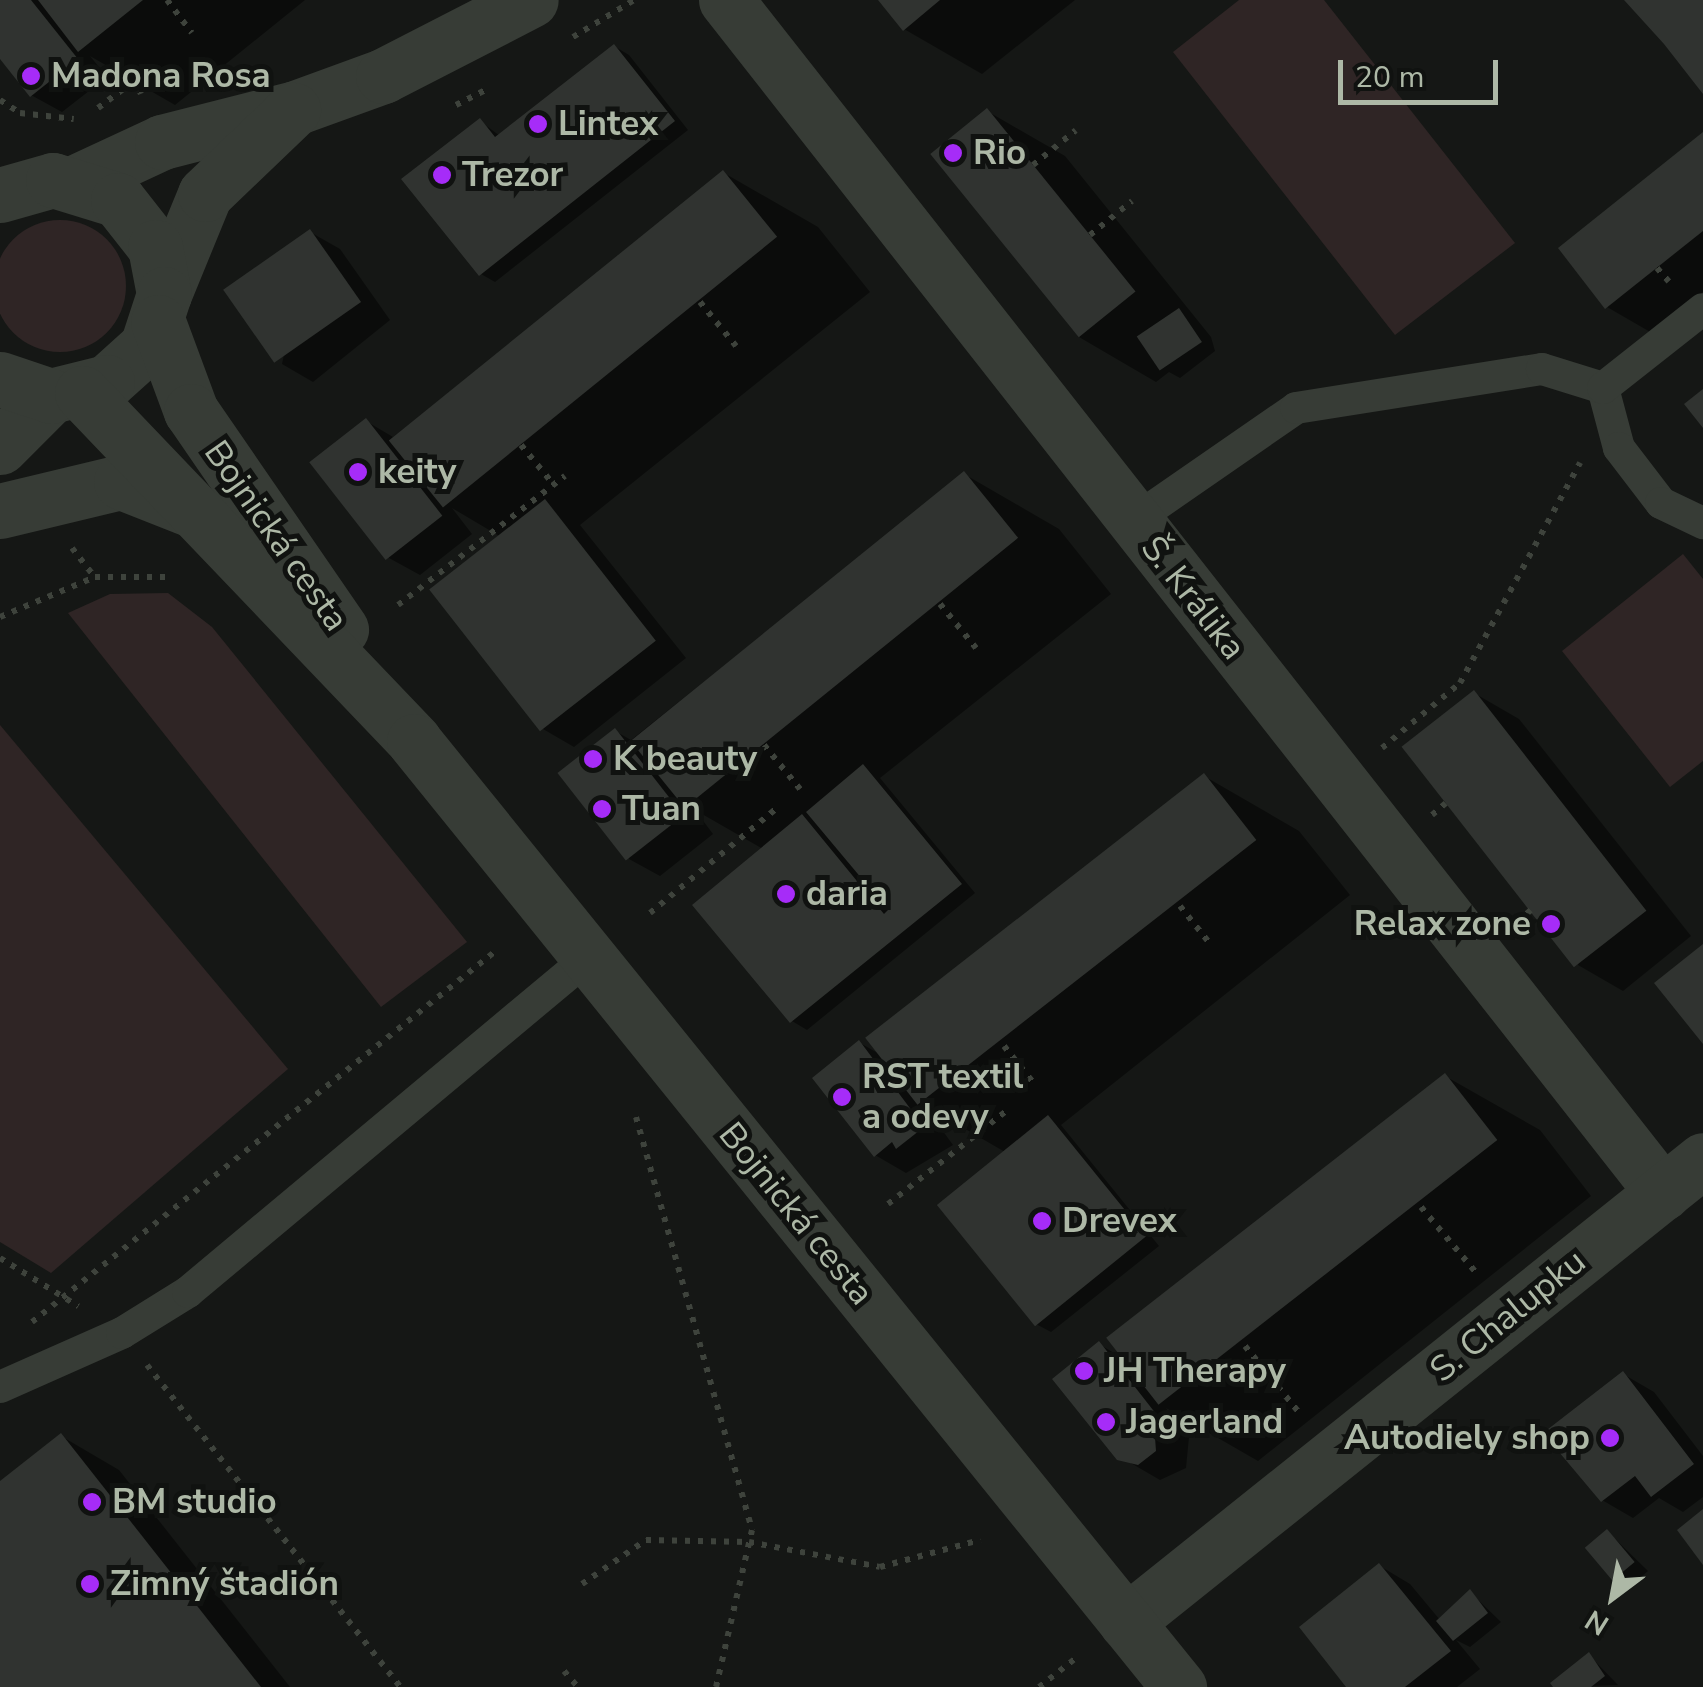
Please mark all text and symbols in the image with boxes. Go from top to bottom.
scale bar [1343,40,1503,102]
place label: Madona Rosa [51,55,271,97]
text: 20 m [1355,57,1424,98]
marker: Madona Rosa [20,65,42,87]
place label: Lintex [558,103,658,145]
marker: Lintex [527,113,549,135]
place label: Rio [973,132,1026,174]
marker: Rio [942,142,964,164]
place label: Trezor [462,154,563,196]
marker: Trezor [431,164,453,186]
street label: Bojnická cesta [195,433,357,639]
place label: keity [378,451,456,493]
marker: keity [347,461,369,483]
street label: Š. Králika [1132,528,1254,668]
place label: K beauty [613,738,757,780]
marker: K beauty [582,748,604,770]
place label: Tuan [622,788,701,830]
marker: Tuan [591,798,613,820]
place label: daria [806,873,888,915]
marker: daria [775,883,797,905]
place label: Relax zone [1354,903,1531,945]
marker: Relax zone [1540,913,1562,935]
place label: RST textil a odevy [862,1056,1023,1138]
marker: RST textil a odevy [831,1086,853,1108]
street label: Bojnická cesta [710,1114,882,1314]
place label: Drevex [1062,1200,1177,1242]
marker: Drevex [1031,1210,1053,1232]
street label: S. Chalupku [1422,1241,1594,1391]
place label: JH Therapy [1104,1350,1286,1392]
marker: JH Therapy [1073,1360,1095,1382]
place label: Jagerland [1126,1401,1283,1443]
marker: Jagerland [1095,1411,1117,1433]
place label: Autodiely shop [1344,1417,1590,1459]
marker: Autodiely shop [1599,1427,1621,1449]
place label: BM studio [112,1481,277,1523]
marker: BM studio [81,1491,103,1513]
north arrow [1563,1547,1663,1647]
place label: Zimný štadión [110,1563,339,1605]
marker: Zimný štadión [79,1573,101,1595]
text: N [1578,1601,1616,1644]

